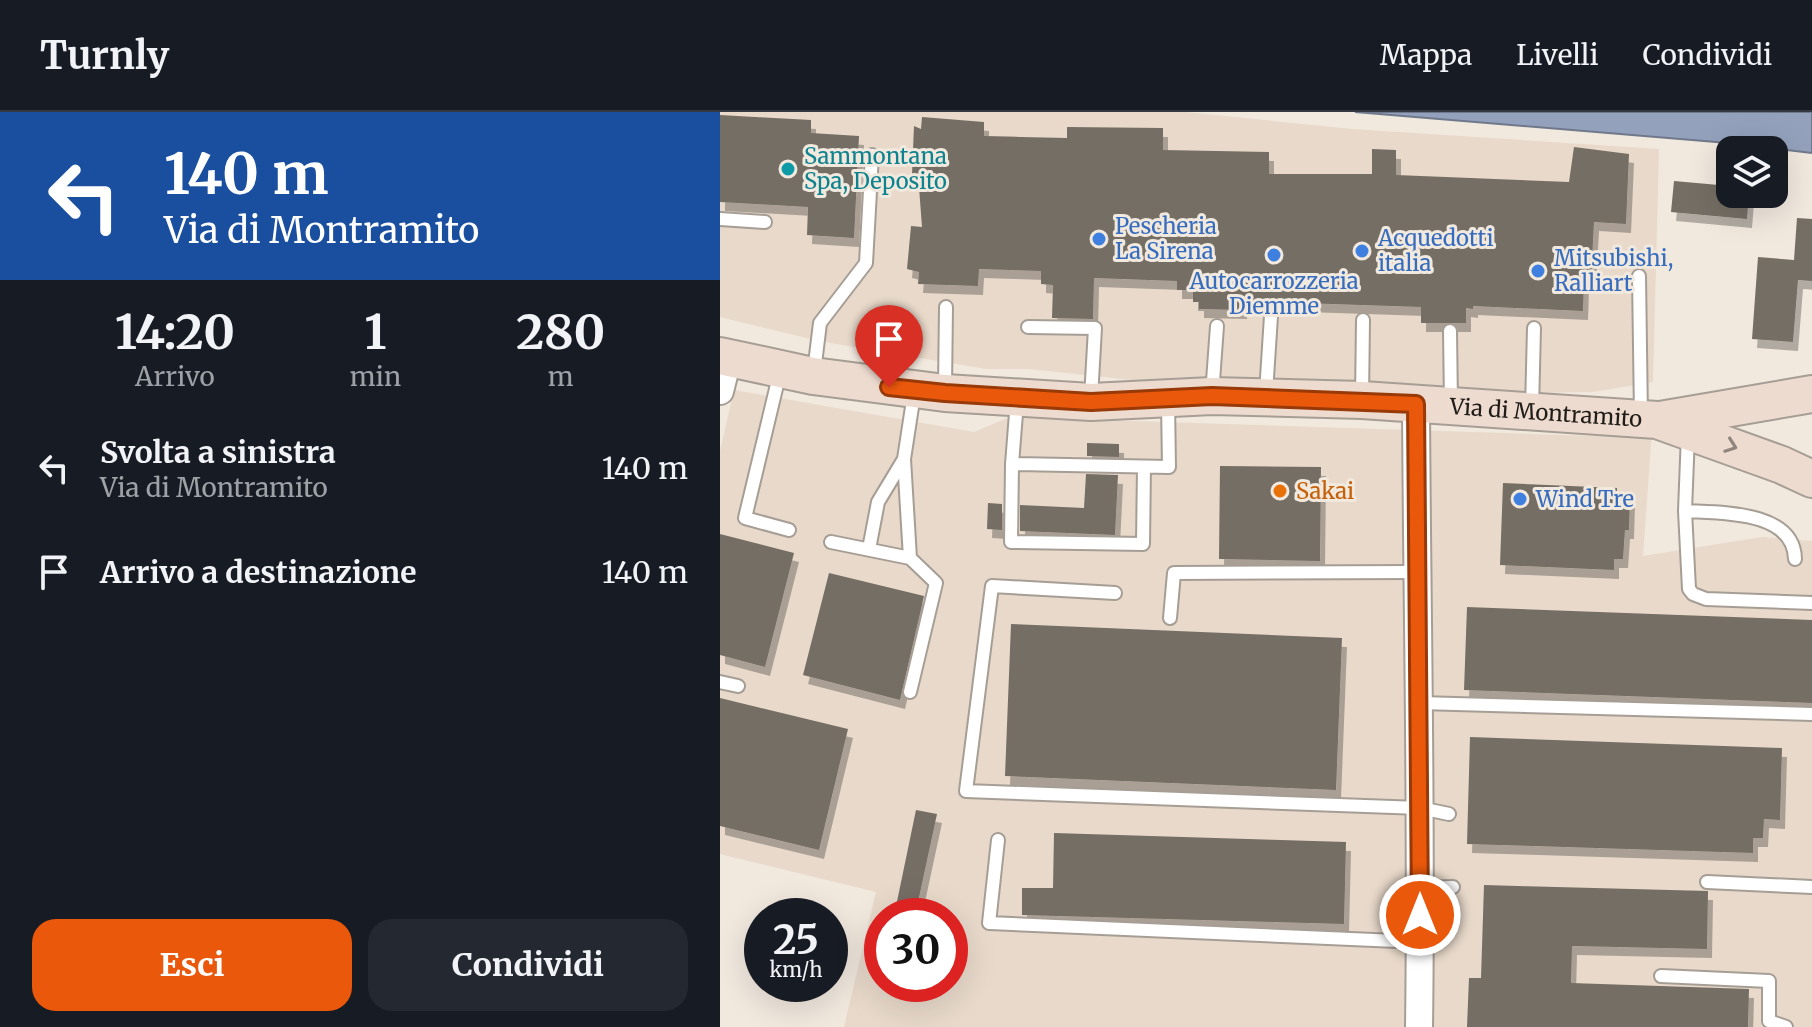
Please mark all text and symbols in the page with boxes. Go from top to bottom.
text: Turnly [40,32,169,79]
text: Mappa [1380,37,1472,73]
text: Livelli [1516,37,1599,73]
text: Condividi [1643,37,1772,73]
map controls [1716,136,1788,208]
button: layers [1716,136,1788,208]
text: 140 m [164,139,329,209]
place label: Sammontana Spa, Deposito [804,142,947,195]
icon: left [32,144,136,248]
marker: Sammontana Spa, Deposito [779,160,797,178]
text: Via di Montramito [164,208,479,253]
place label: Pescheria La Sirena [1115,212,1217,265]
place label: Acquedotti italia [1377,224,1494,277]
marker: Pescheria La Sirena [1090,230,1108,248]
marker: Acquedotti italia [1353,242,1371,260]
place label: Mitsubishi, Ralliart [1554,244,1673,297]
marker: Autocarrozzeria Diemme [1265,246,1283,264]
marker: Mitsubishi, Ralliart [1529,262,1547,280]
place label: Autocarrozzeria Diemme [1188,267,1359,320]
text: 14:20 [115,302,235,362]
text: 1 [364,302,387,362]
text: 280 [516,302,605,362]
pin [855,305,923,387]
icon: arrive [867,317,911,361]
text: Arrivo [135,360,215,393]
text: min [350,360,401,393]
text: m [548,360,574,393]
street label: Via di Montramito [1448,392,1643,433]
text: Svolta a sinistra [100,433,336,471]
one-way arrow [1723,436,1737,453]
icon: left [32,446,76,490]
text: 140 m [602,449,688,487]
text: Via di Montramito [100,471,328,504]
place label: Sakai [1296,477,1354,505]
marker: Sakai [1271,482,1289,500]
place label: Wind Tre [1535,485,1634,513]
marker: Wind Tre [1511,490,1529,508]
icon: arrive [32,550,76,594]
text: Arrivo a destinazione [100,553,417,591]
text: 140 m [602,553,688,591]
position arrow [1378,873,1462,957]
speed limit sign: 30 [864,898,968,1002]
text: 25 [773,915,819,965]
button: Esci [32,919,352,1011]
button: Condividi [368,919,688,1011]
text: km/h [770,957,822,982]

